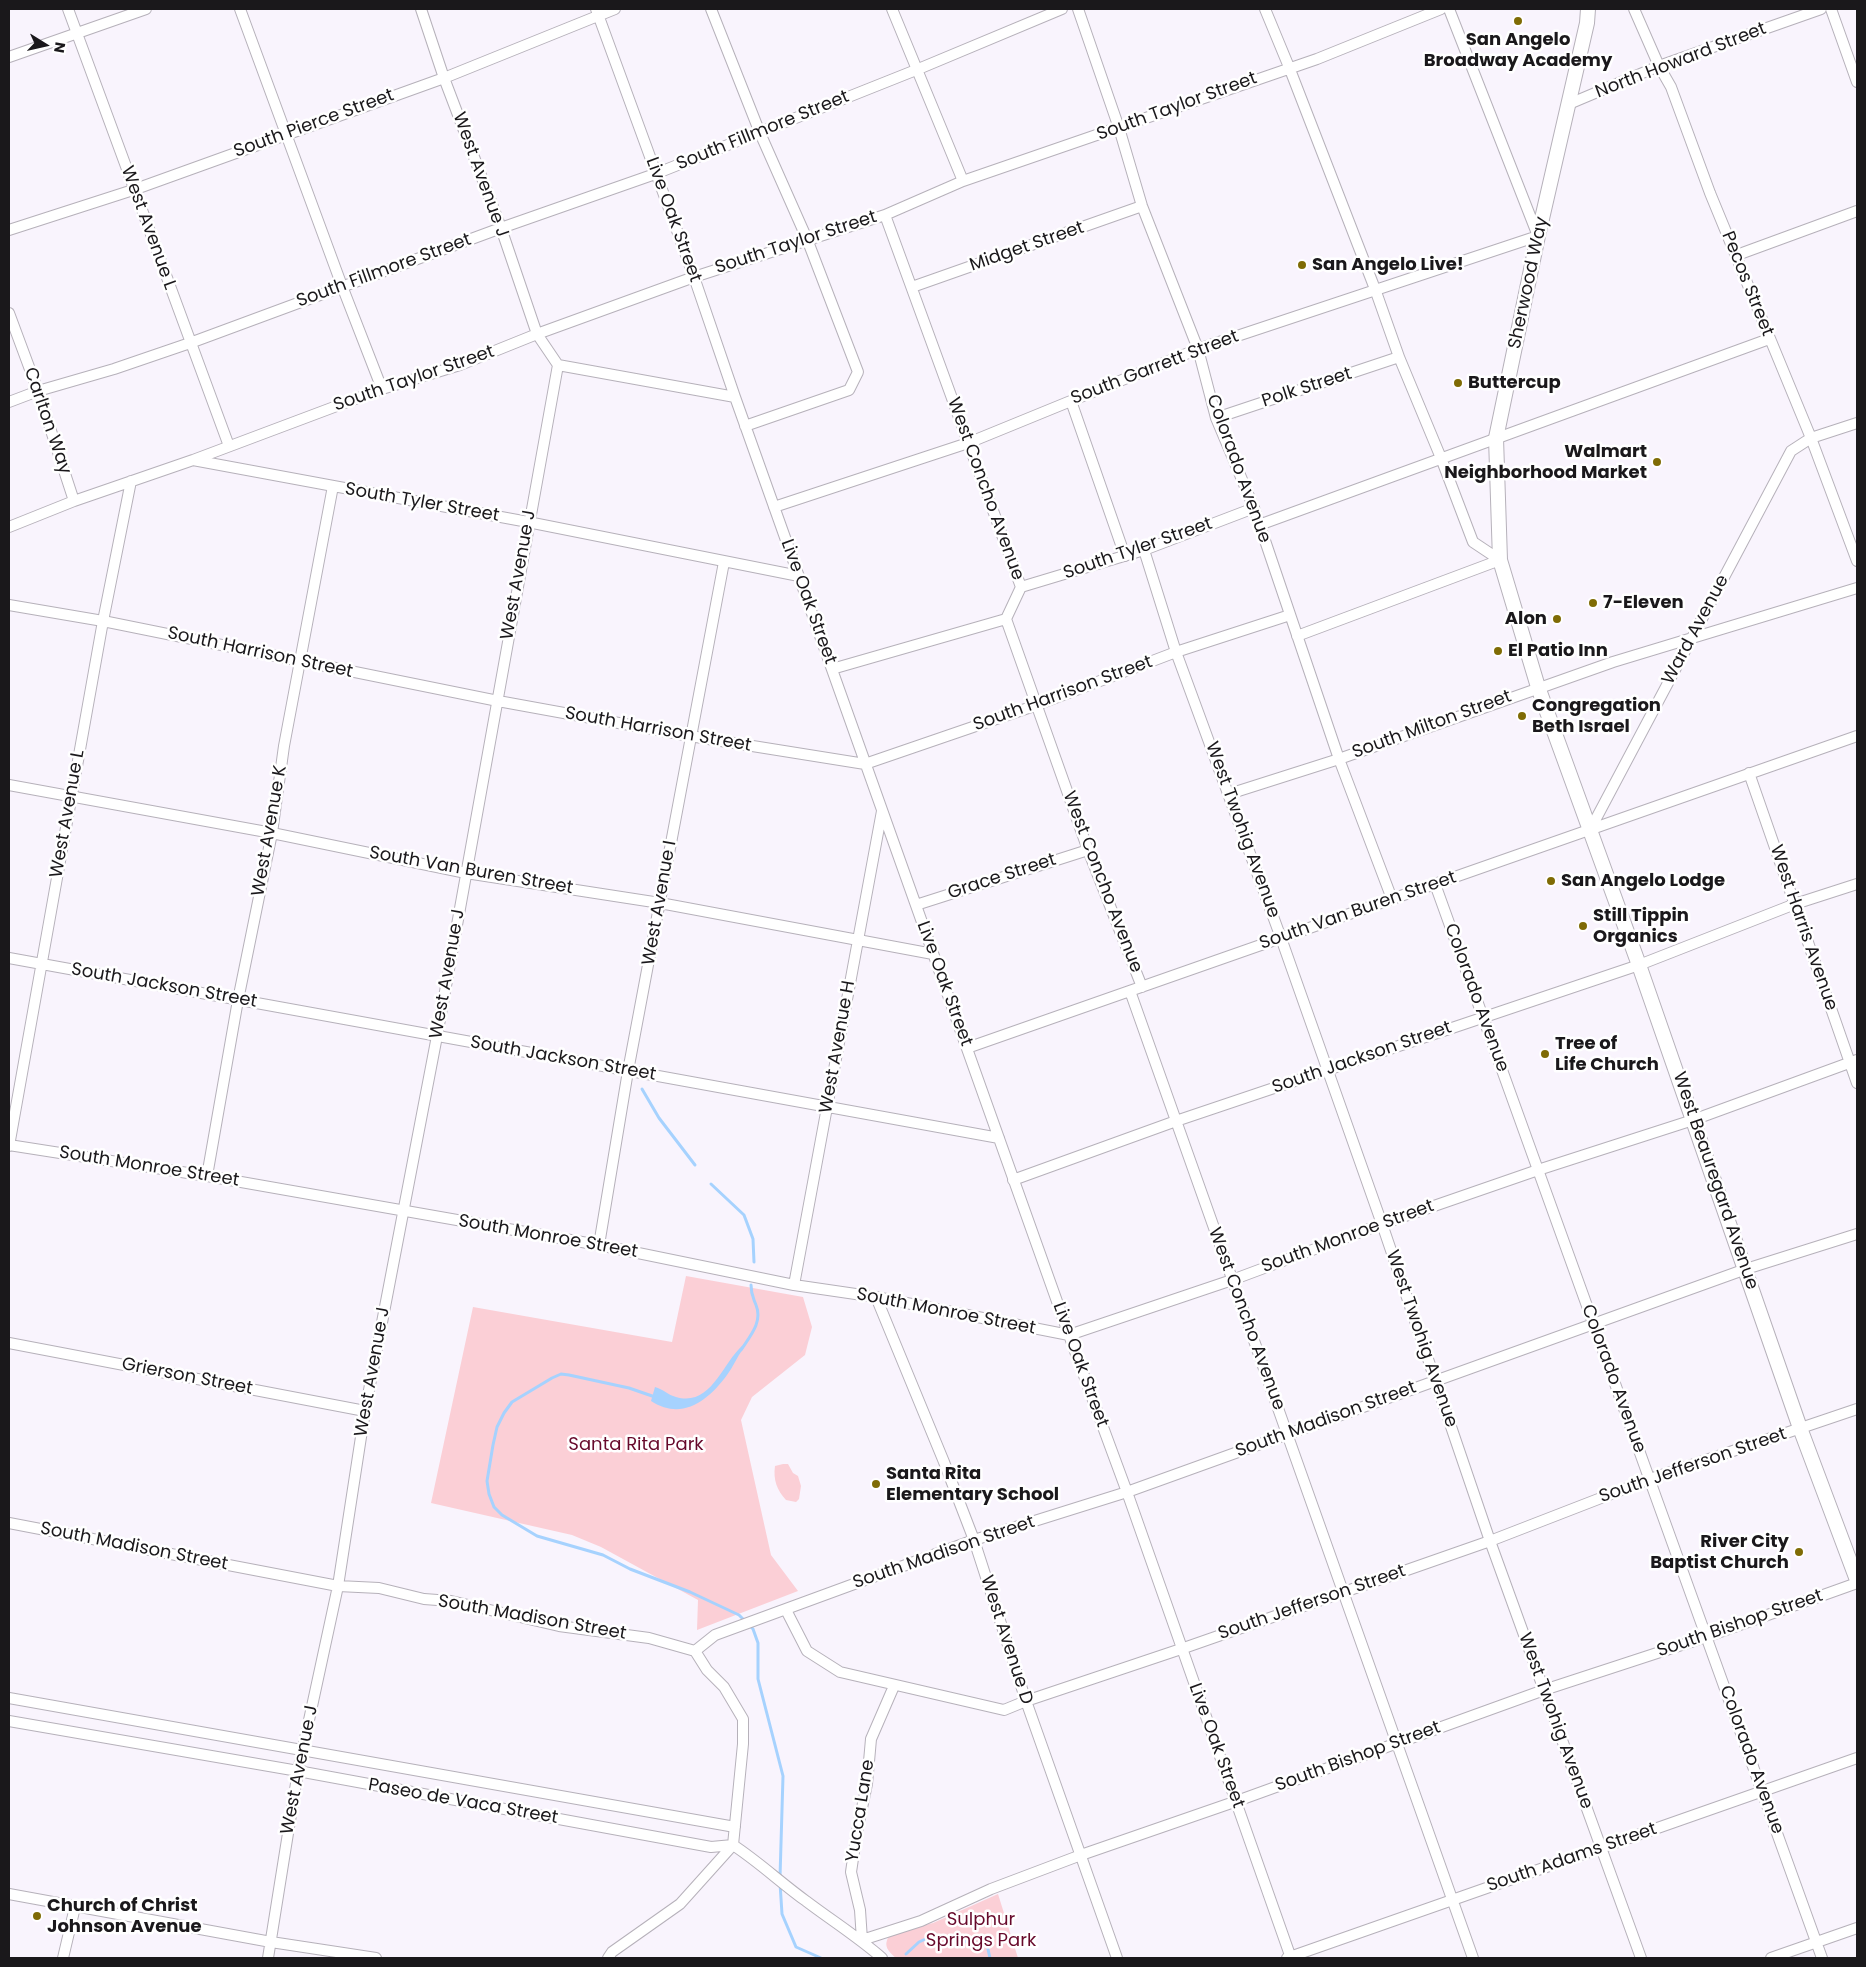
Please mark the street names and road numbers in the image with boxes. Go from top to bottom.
street label: North Howard Street [1593,18,1769,104]
street label: South Taylor Street [1094,68,1260,146]
street label: South Pierce Street [231,85,397,163]
street label: South Fillmore Street [674,86,852,176]
street label: West Avenue J [447,110,513,240]
street label: Live Oak Street [640,155,706,285]
street label: West Avenue L [116,163,180,293]
street label: South Taylor Street [712,207,880,279]
street label: Sherwood Way [1504,215,1554,351]
street label: Midget Street [967,217,1087,277]
street label: South Fillmore Street [294,229,474,313]
street label: Pecos Street [1716,229,1778,339]
street label: South Garrett Street [1068,326,1242,410]
street label: South Taylor Street [331,341,497,417]
street label: Polk Street [1259,363,1355,413]
street label: Carlton Way [19,365,75,477]
street label: Colorado Avenue [1201,392,1275,546]
street label: West Concho Avenue [942,395,1028,583]
street label: South Tyler Street [343,479,501,527]
street label: West Avenue J [497,508,541,642]
street label: South Tyler Street [1061,513,1215,585]
street label: Live Oak Street [775,537,841,667]
street label: Ward Avenue [1658,572,1734,688]
street label: South Harrison Street [165,623,355,683]
street label: South Harrison Street [971,652,1155,736]
street label: South Milton Street [1349,686,1515,764]
street label: South Harrison Street [563,703,753,757]
street label: West Twohig Avenue [1200,739,1284,921]
street label: West Avenue L [46,748,90,880]
street label: West Avenue K [248,764,292,898]
street label: West Concho Avenue [1057,788,1147,976]
street label: West Avenue I [638,839,682,967]
street label: South Van Buren Street [367,842,575,900]
street label: West Harris Avenue [1765,842,1841,1014]
street label: Grace Street [945,849,1059,905]
street label: South Van Buren Street [1257,867,1459,955]
street label: West Avenue J [426,907,470,1041]
street label: Live Oak Street [911,919,977,1049]
street label: Colorado Avenue [1439,921,1513,1075]
street label: South Jackson Street [69,959,259,1013]
street label: West Avenue H [816,979,860,1115]
street label: South Jackson Street [1269,1017,1455,1099]
street label: South Jackson Street [468,1032,658,1086]
street label: West Beauregard Avenue [1668,1069,1762,1293]
street label: South Monroe Street [57,1142,241,1192]
street label: South Monroe Street [1259,1196,1437,1278]
street label: South Monroe Street [457,1211,639,1263]
street label: West Concho Avenue [1203,1225,1289,1413]
street label: West Twohig Avenue [1381,1248,1461,1430]
street label: South Monroe Street [855,1284,1037,1340]
street label: Live Oak Street [1047,1300,1113,1430]
street label: Colorado Avenue [1576,1302,1650,1456]
street label: West Avenue J [351,1305,395,1439]
street label: Grierson Street [120,1354,254,1400]
street label: South Madison Street [1233,1377,1419,1463]
street label: South Jefferson Street [1596,1424,1790,1508]
street label: South Madison Street [850,1512,1038,1594]
street label: South Madison Street [38,1518,230,1576]
street label: South Jefferson Street [1215,1561,1409,1645]
street label: West Avenue D [975,1573,1037,1707]
street label: South Bishop Street [1654,1585,1826,1663]
street label: South Madison Street [436,1591,628,1645]
street label: West Twohig Avenue [1513,1630,1597,1812]
street label: Live Oak Street [1183,1681,1249,1811]
street label: Colorado Avenue [1714,1683,1788,1837]
street label: West Avenue J [277,1703,323,1837]
street label: South Bishop Street [1273,1717,1443,1797]
street label: Yucca Lane [842,1758,880,1864]
street label: Paseo de Vaca Street [366,1775,560,1829]
street label: South Adams Street [1484,1819,1660,1897]

